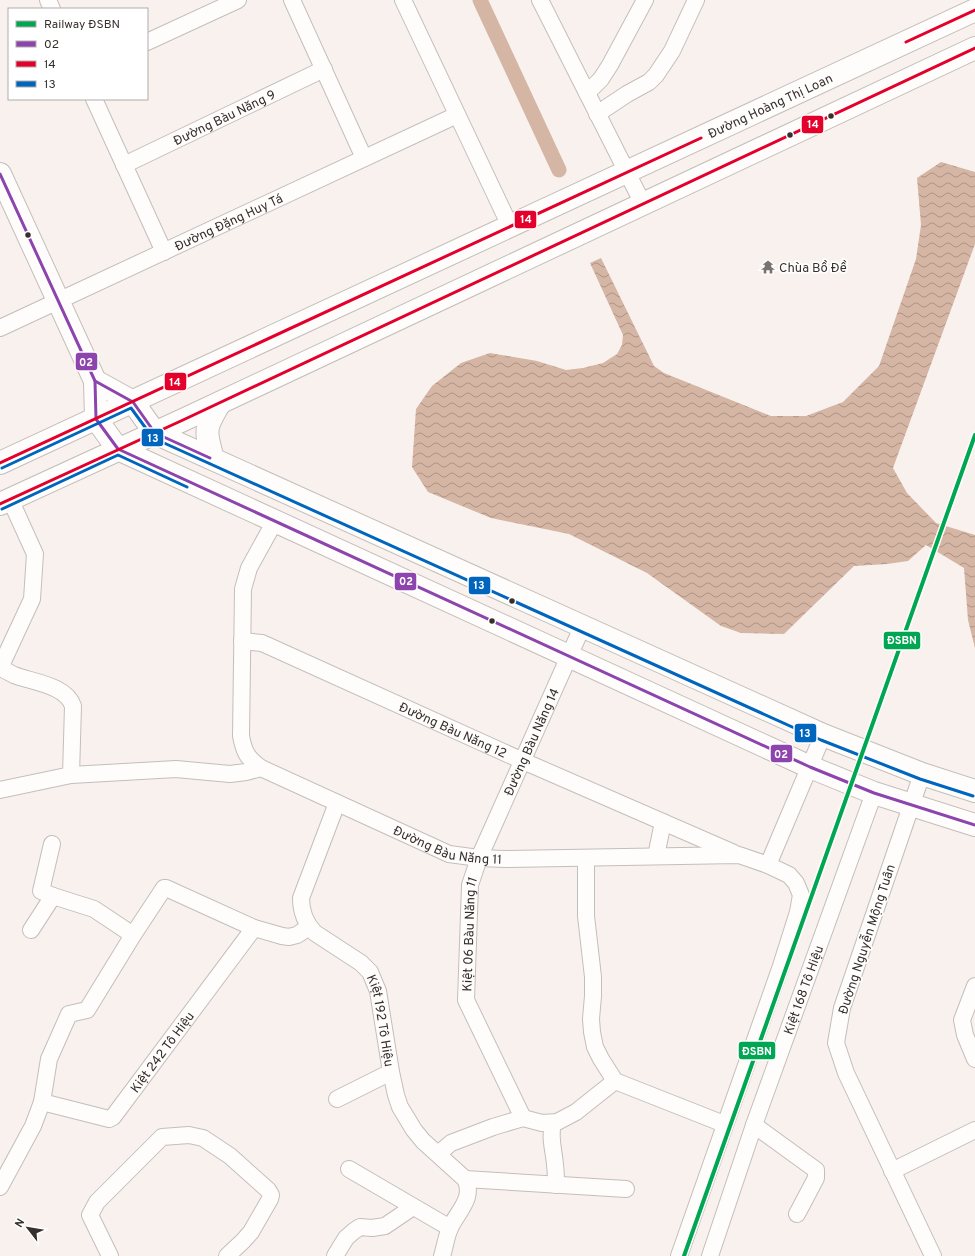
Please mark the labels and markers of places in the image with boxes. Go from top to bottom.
unlabelled marker [826,111,836,121]
unlabelled marker [785,130,795,140]
unlabelled marker [23,230,33,240]
temple icon: Chùa Bồ Đề [760,259,776,275]
place label: Chùa Bồ Đề [779,260,847,277]
unlabelled marker [507,596,517,606]
unlabelled marker [487,616,497,626]

